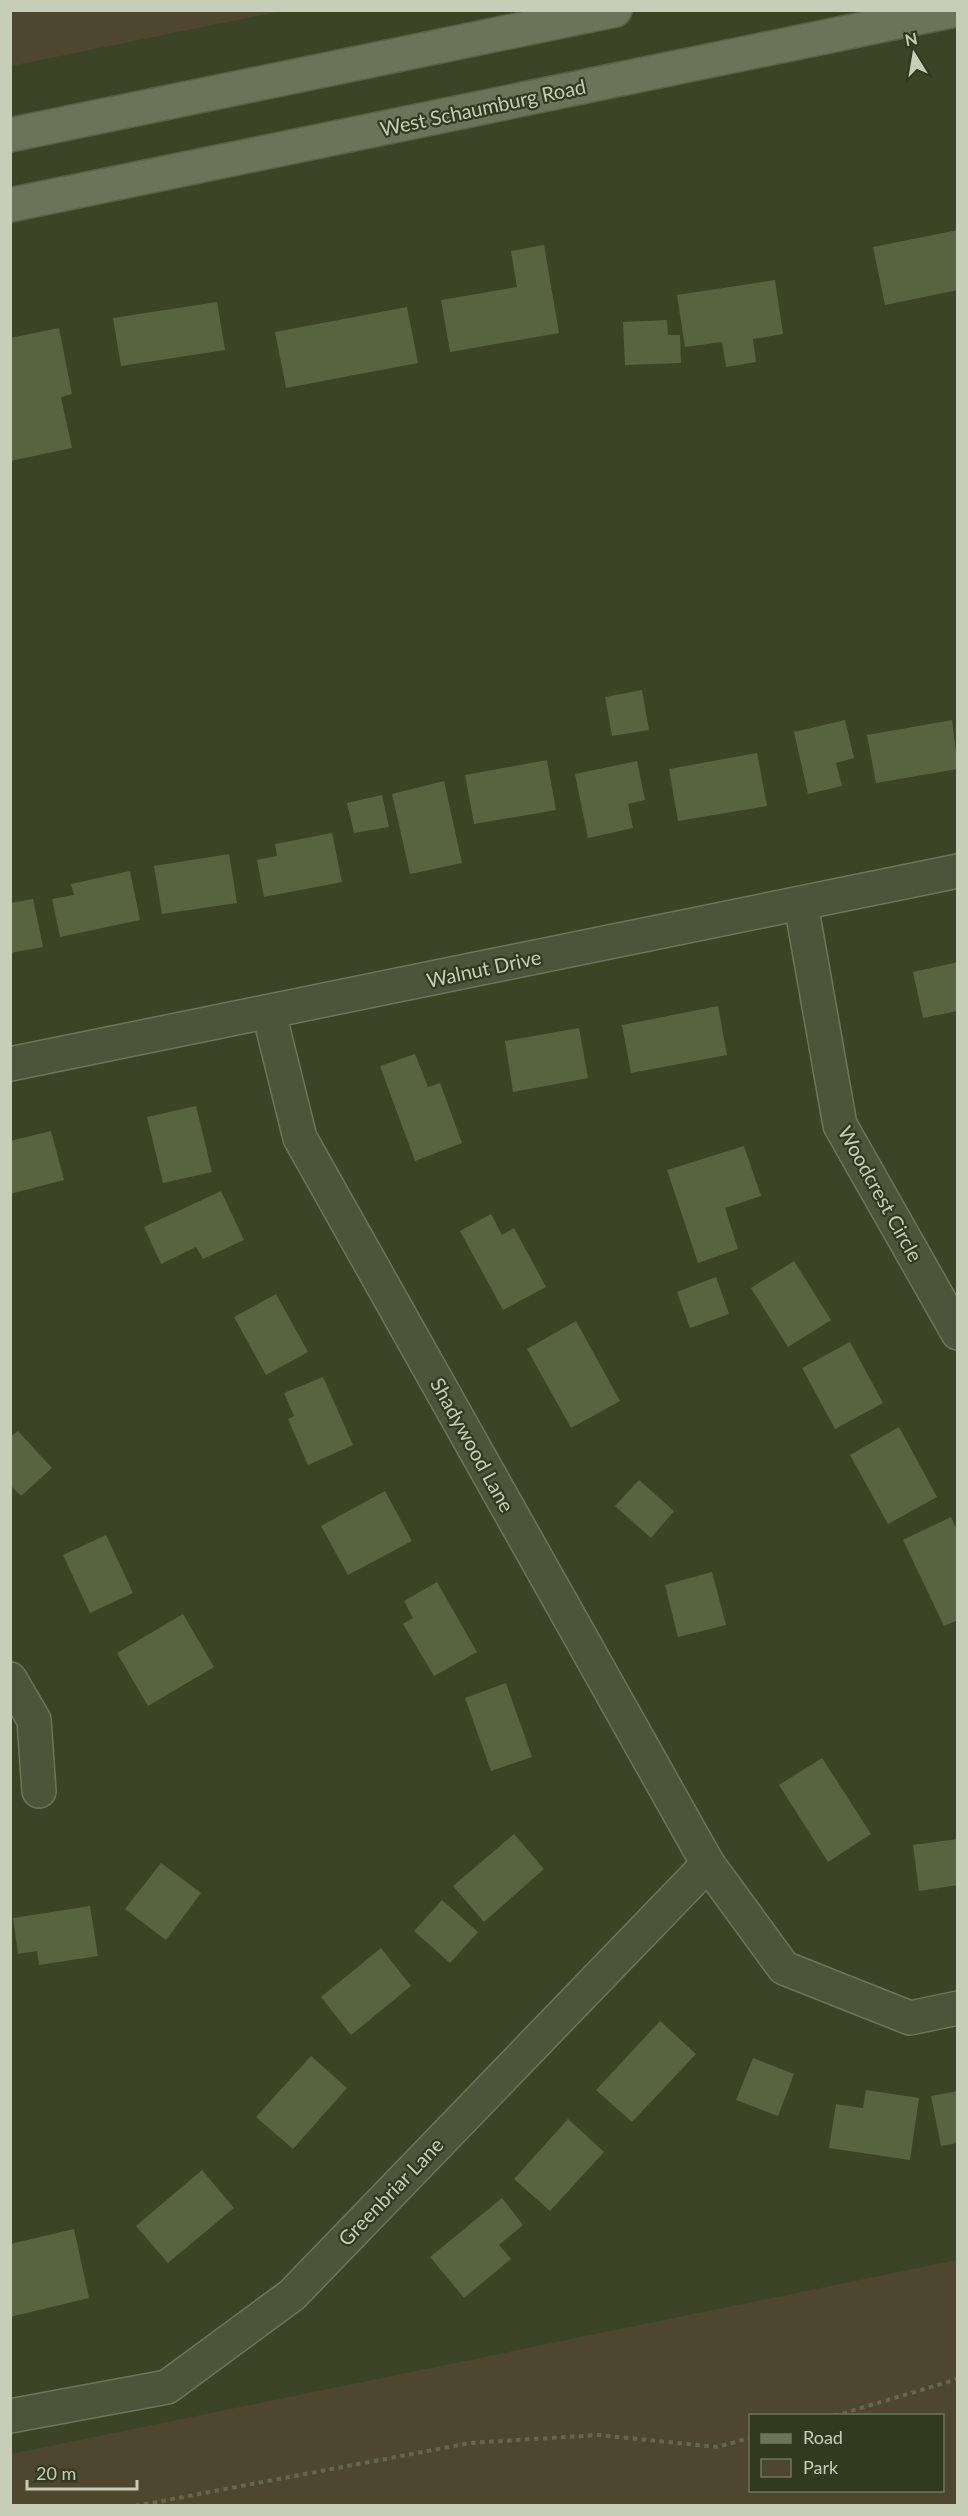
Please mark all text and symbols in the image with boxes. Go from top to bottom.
north arrow [884,24,944,84]
text: N [903,28,919,49]
street label: West Schaumburg Road [378,74,588,141]
street label: Walnut Drive [424,944,543,992]
street label: Woodcrest Circle [834,1122,928,1265]
street label: Shadywood Lane [426,1373,520,1516]
street label: Greenbriar Lane [333,2132,448,2250]
legend [749,2414,944,2492]
text: Road [803,2426,843,2448]
scale bar [27,2453,136,2491]
text: Park [803,2456,839,2478]
text: 20 m [36,2462,76,2484]

